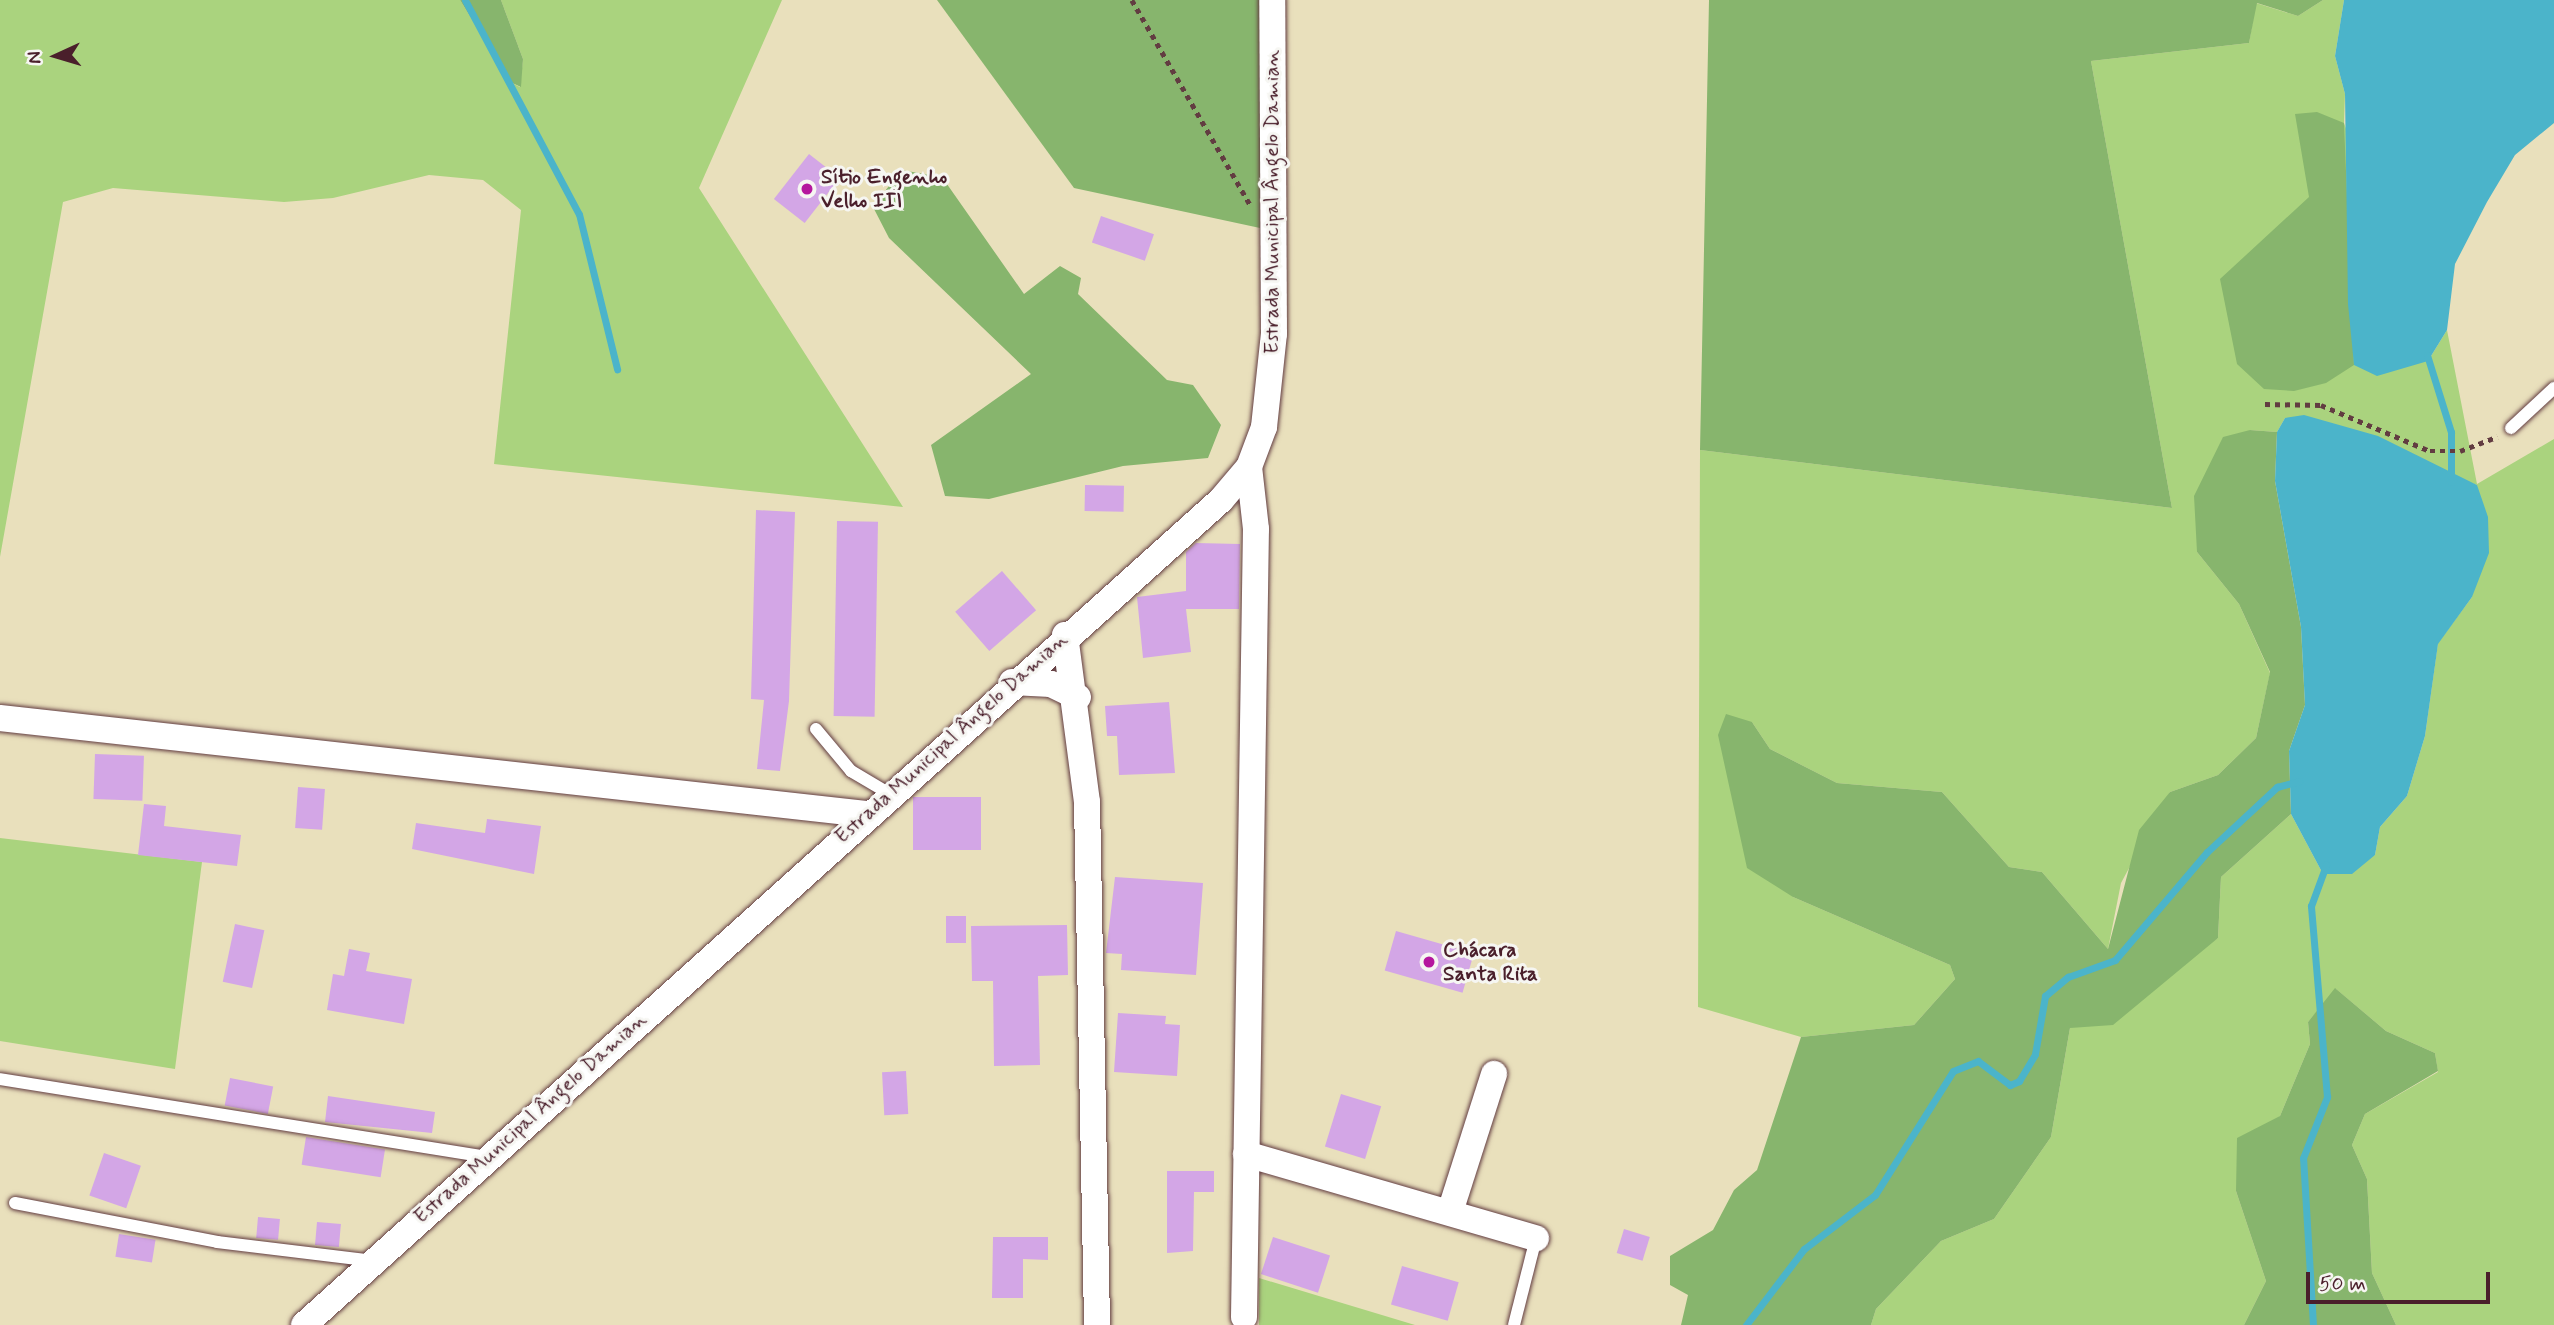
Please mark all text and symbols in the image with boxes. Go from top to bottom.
north arrow [21,21,91,91]
text: N [22,50,47,65]
street label: Estrada Municipal Ângelo Damian [1259,50,1285,354]
place label: Sítio Engenho Velho III [821,164,944,214]
marker: Sítio Engenho Velho III [799,181,815,197]
street label: Estrada Municipal Ângelo Damian [830,627,1072,849]
place label: Chácara Santa Rita [1443,937,1537,987]
marker: Chácara Santa Rita [1421,954,1437,970]
street label: Estrada Municipal Ângelo Damian [409,1007,651,1229]
scale bar [2309,1258,2493,1302]
text: 50 m [2319,1270,2366,1298]

